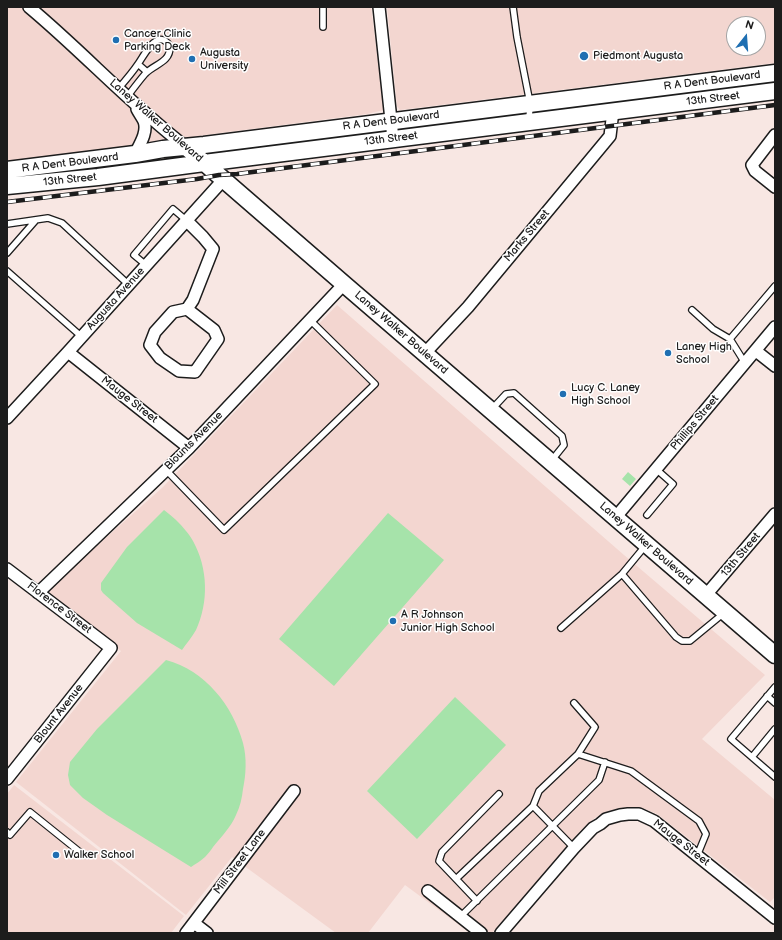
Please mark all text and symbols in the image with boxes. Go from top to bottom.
north arrow [726,16,766,56]
text: N [744,18,755,32]
place label: Cancer Clinic Parking Deck [124,27,191,53]
marker: Cancer Clinic Parking Deck [111,35,121,45]
place label: Augusta University [200,46,248,72]
place label: Piedmont Augusta [593,49,683,63]
marker: Piedmont Augusta [578,50,590,62]
marker: Augusta University [187,54,197,64]
street label: R A Dent Boulevard [663,69,761,93]
street label: Laney Walker Boulevard [107,77,205,165]
street label: 13th Street [686,89,740,109]
street label: R A Dent Boulevard [342,109,440,133]
street label: 13th Street [364,129,418,149]
street label: R A Dent Boulevard [21,151,119,175]
street label: 13th Street [43,171,97,189]
street label: Marks Street [501,207,553,265]
street label: Augusta Avenue [84,265,148,333]
street label: Laney Walker Boulevard [352,289,450,377]
place label: Laney High School [676,340,732,366]
marker: Laney High School [663,348,673,358]
street label: Mauge Street [98,374,160,426]
place label: Lucy C. Laney High School [571,381,640,407]
marker: Lucy C. Laney High School [558,389,568,399]
street label: Phillips Street [668,393,722,453]
street label: Blounts Avenue [162,409,226,473]
street label: Laney Walker Boulevard [597,500,695,588]
street label: 13th Street [719,530,763,580]
street label: Florence Street [24,579,94,637]
place label: A R Johnson Junior High School [401,608,494,634]
marker: A R Johnson Junior High School [388,616,398,626]
street label: Blount Avenue [32,682,86,746]
street label: Mauge Street [650,817,712,869]
street label: Mill Street Lane [211,827,269,897]
place label: Walker School [64,848,134,862]
marker: Walker School [51,850,61,860]

